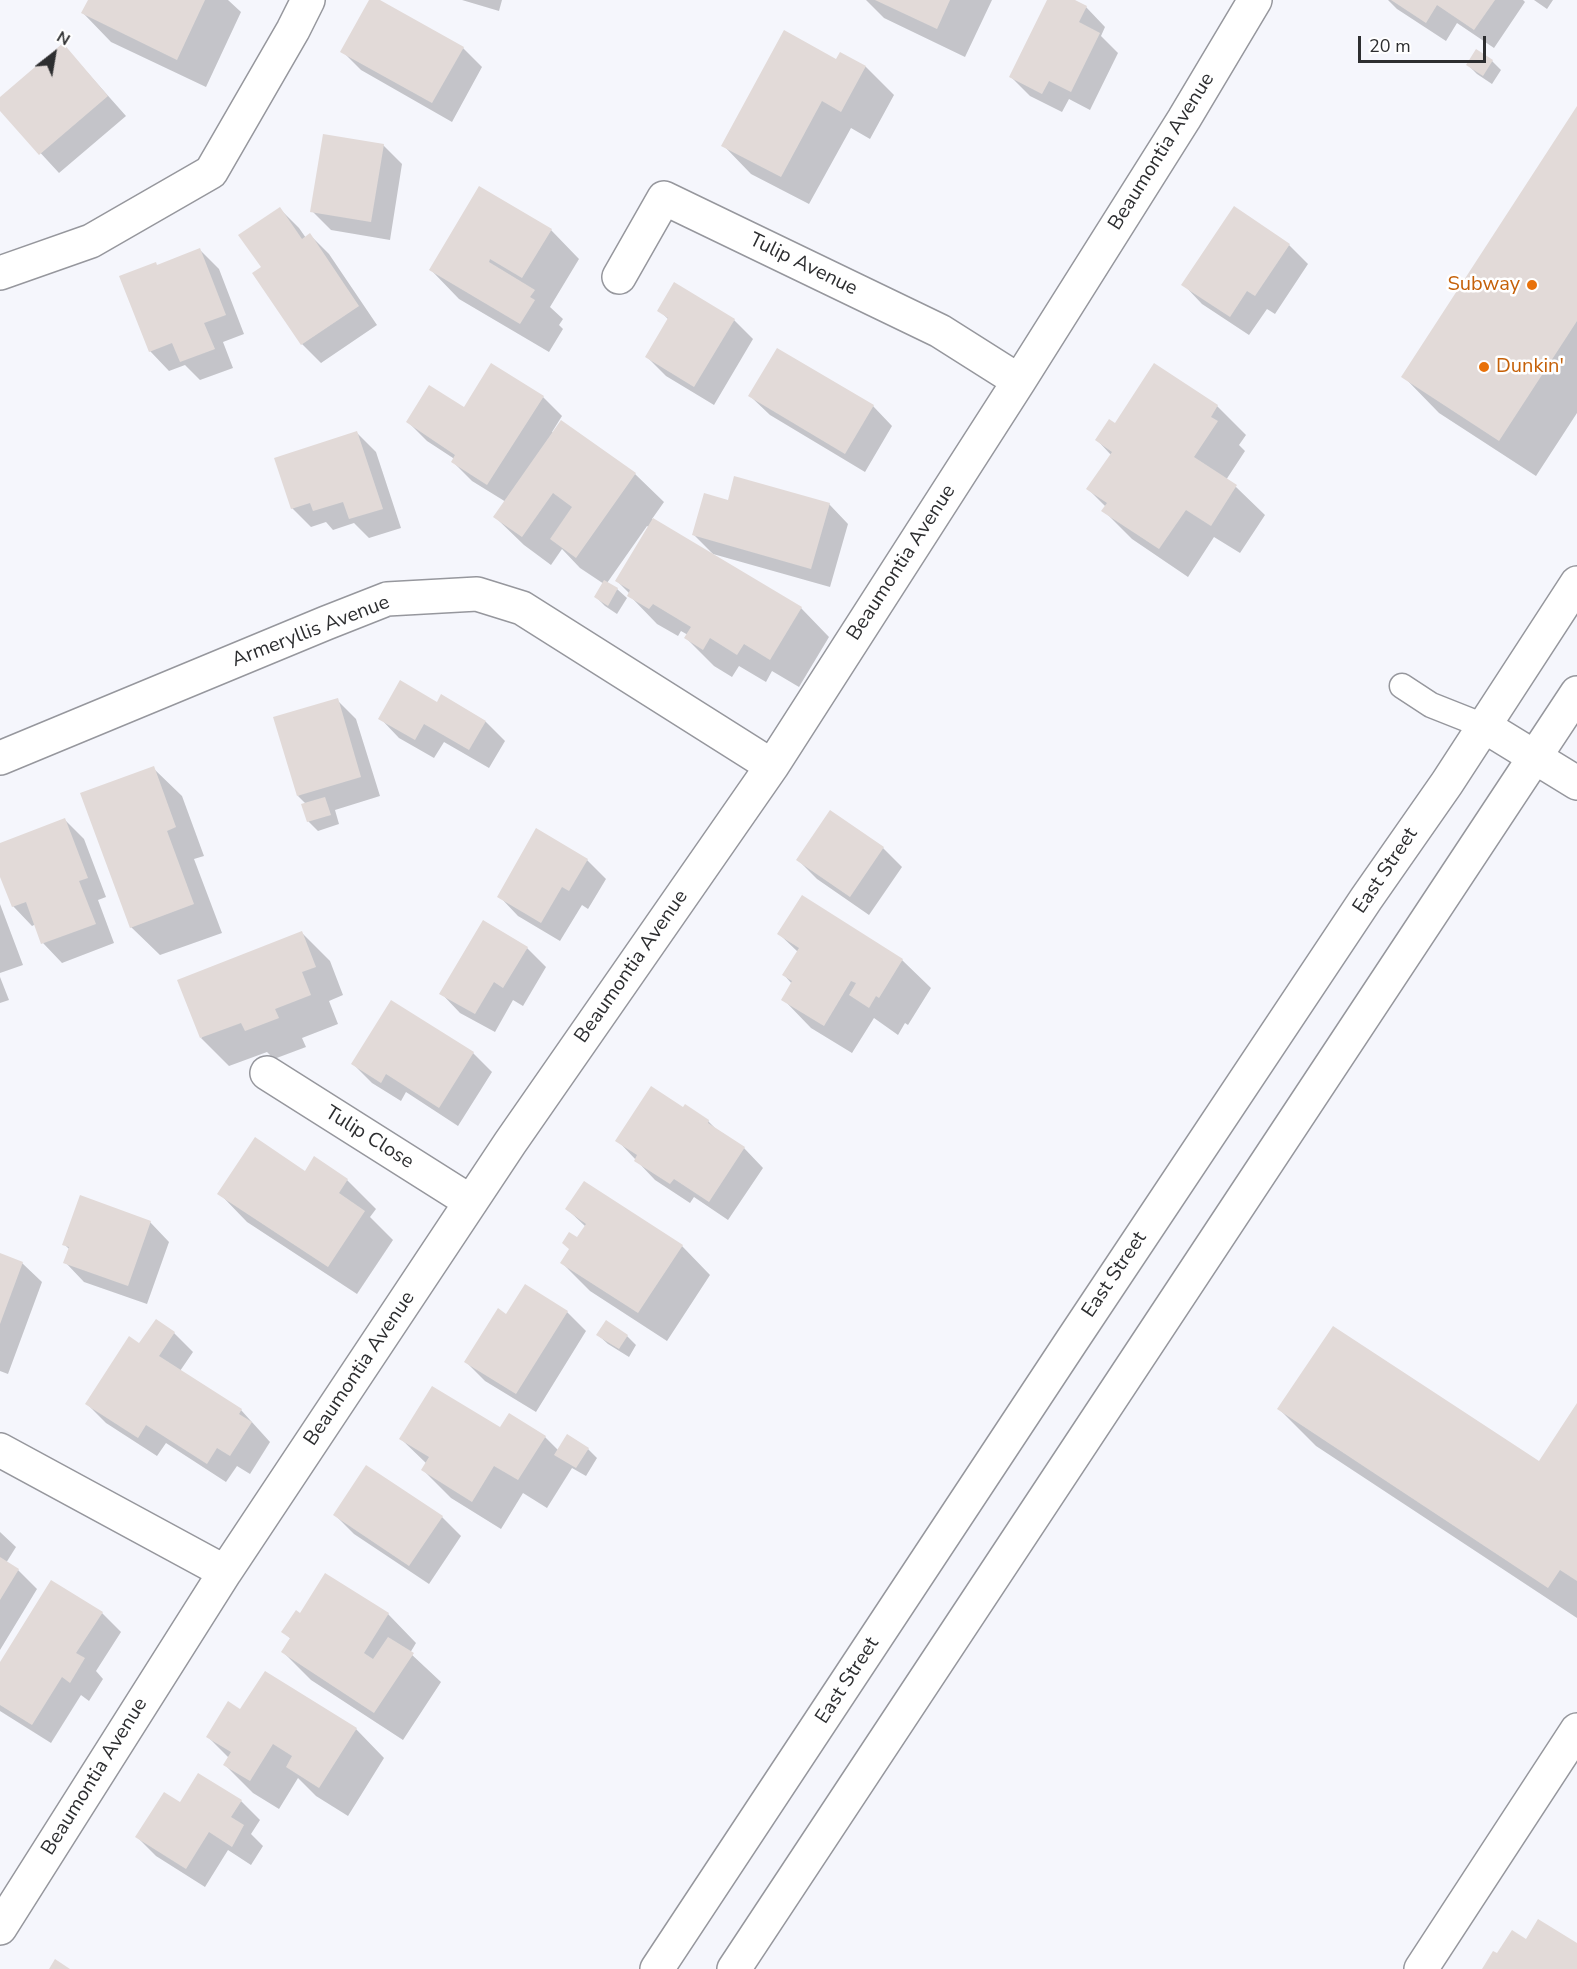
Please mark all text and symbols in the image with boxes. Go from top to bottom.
north arrow [24,24,84,84]
scale bar [1361,24,1488,62]
text: N [52,26,74,51]
text: 20 m [1369,34,1411,58]
street label: Beaumontia Avenue [1104,69,1220,235]
street label: Tulip Avenue [745,229,861,301]
place label: Subway [1448,273,1520,297]
marker: Subway [1525,278,1539,292]
place label: Dunkin' [1496,355,1564,379]
marker: Dunkin' [1477,360,1491,374]
street label: Beaumontia Avenue [843,481,961,645]
street label: Armeryllis Avenue [229,591,393,673]
street label: East Street [1349,824,1423,918]
street label: Beaumontia Avenue [570,886,694,1048]
street label: Tulip Close [320,1101,418,1175]
street label: East Street [1078,1228,1152,1322]
street label: Beaumontia Avenue [299,1287,421,1451]
street label: East Street [811,1633,885,1729]
street label: Beaumontia Avenue [37,1694,153,1860]

